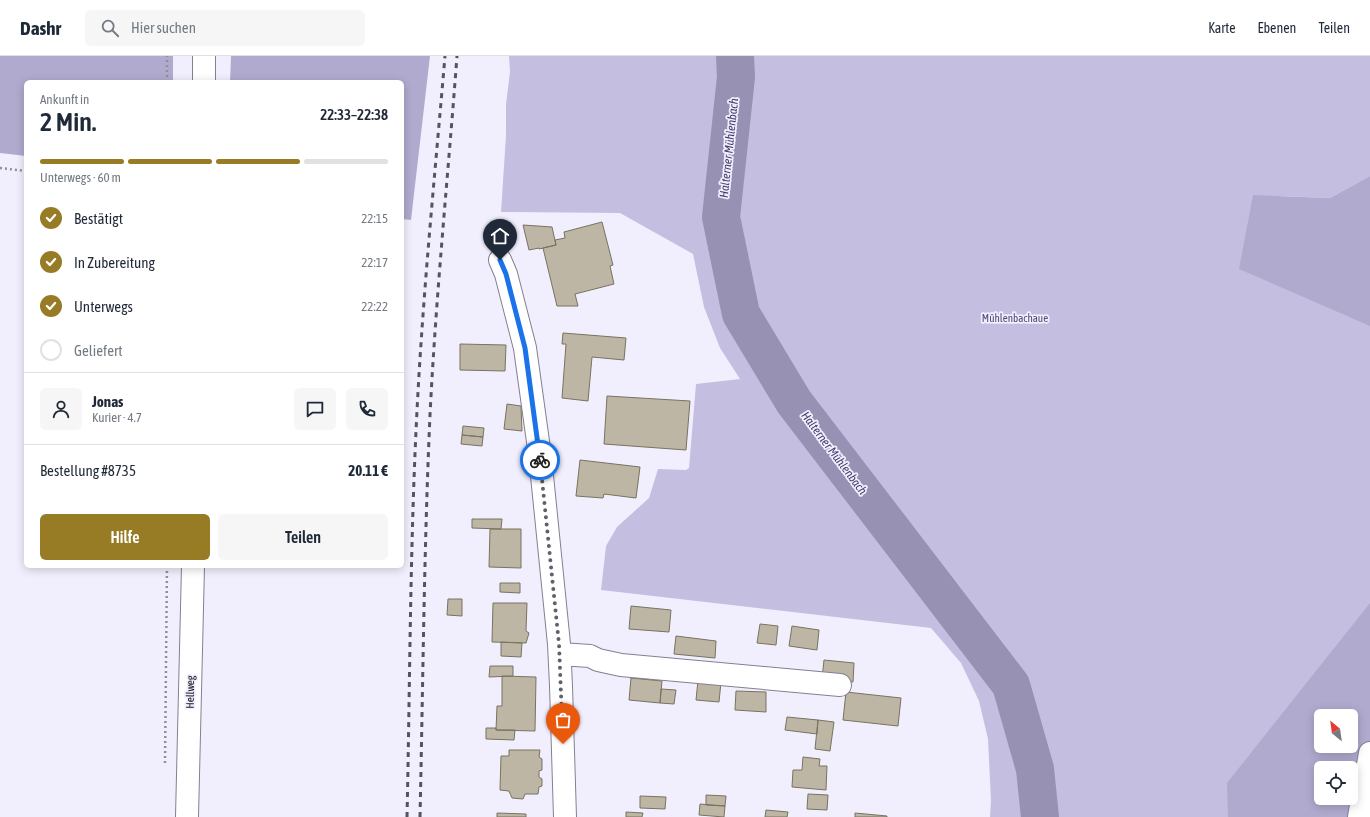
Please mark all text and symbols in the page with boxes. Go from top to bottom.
search box [85,10,365,46]
text: Dashr [20,17,61,39]
icon: search [99,17,121,39]
text: Hier suchen [131,19,196,36]
text: Karte [1208,20,1235,36]
text: Ebenen [1257,20,1296,36]
text: Teilen [1318,20,1350,36]
text: Ankunft in [40,92,89,107]
water label: Halterner Mühlenbach [717,97,741,198]
text: 22:33–22:38 [320,106,388,123]
text: 2 Min. [40,107,96,137]
text: Unterwegs · 60 m [40,170,121,185]
icon: check [40,207,62,229]
text: Bestätigt [74,210,123,227]
text: 22:15 [361,211,388,226]
pin [483,219,517,260]
icon: home [489,225,511,247]
icon: check [40,251,62,273]
text: In Zubereitung [74,254,155,271]
text: 22:17 [361,255,388,270]
icon: check [40,295,62,317]
text: Unterwegs [74,298,133,315]
text: 22:22 [361,299,388,314]
park label: Mühlenbachaue [982,312,1048,324]
text: Geliefert [74,342,123,359]
button: person [40,388,82,430]
button: chat [294,388,336,430]
button: phone [346,388,388,430]
text: Jonas [92,393,123,410]
water label: Halterner Mühlenbach [798,409,870,497]
text: Kurier · 4.7 [92,410,142,425]
courier [520,440,560,480]
icon: bike [529,449,551,471]
text: Bestellung #8735 [40,462,136,479]
text: 20.11 € [348,462,388,479]
button: Hilfe [40,514,210,560]
button: Teilen [218,514,388,560]
street label: Hellweg [184,675,196,709]
pin [546,703,580,744]
icon: bag [552,709,574,731]
north arrow [1314,709,1358,753]
map controls [1314,709,1358,805]
button: locate [1314,761,1358,805]

